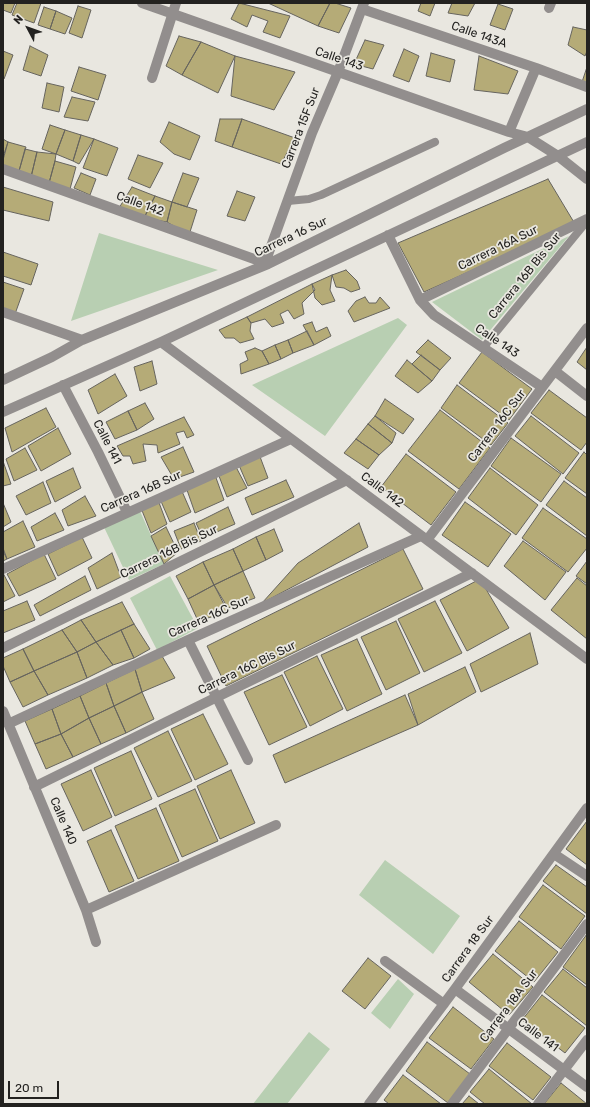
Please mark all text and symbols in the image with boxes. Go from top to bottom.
north arrow [8,8,48,48]
text: N [11,13,26,27]
street label: Calle 143A [449,19,509,51]
street label: Calle 143 [313,44,365,74]
street label: Carrera 15F Sur [279,85,323,171]
street label: Calle 142 [114,189,166,219]
street label: Carrera 16 Sur [252,214,330,260]
street label: Carrera 16A Sur [456,222,540,274]
street label: Carrera 16B Bis Sur [486,230,564,322]
street label: Calle 143 [472,321,522,361]
street label: Carrera 16C Sur [465,387,529,465]
street label: Calle 141 [90,418,124,466]
street label: Carrera 16B Sur [98,468,184,516]
street label: Calle 142 [358,469,406,511]
street label: Carrera 16B Bis Sur [118,522,220,582]
street label: Carrera 16C Sur [166,593,252,641]
street label: Carrera 16C Bis Sur [196,638,298,698]
street label: Calle 140 [47,795,79,847]
street label: Carrera 18 Sur [439,913,497,985]
street label: Carrera 18A Sur [477,967,541,1045]
street label: Calle 141 [515,1015,561,1055]
scale bar [10,1073,61,1099]
text: 20 m [15,1081,43,1095]

